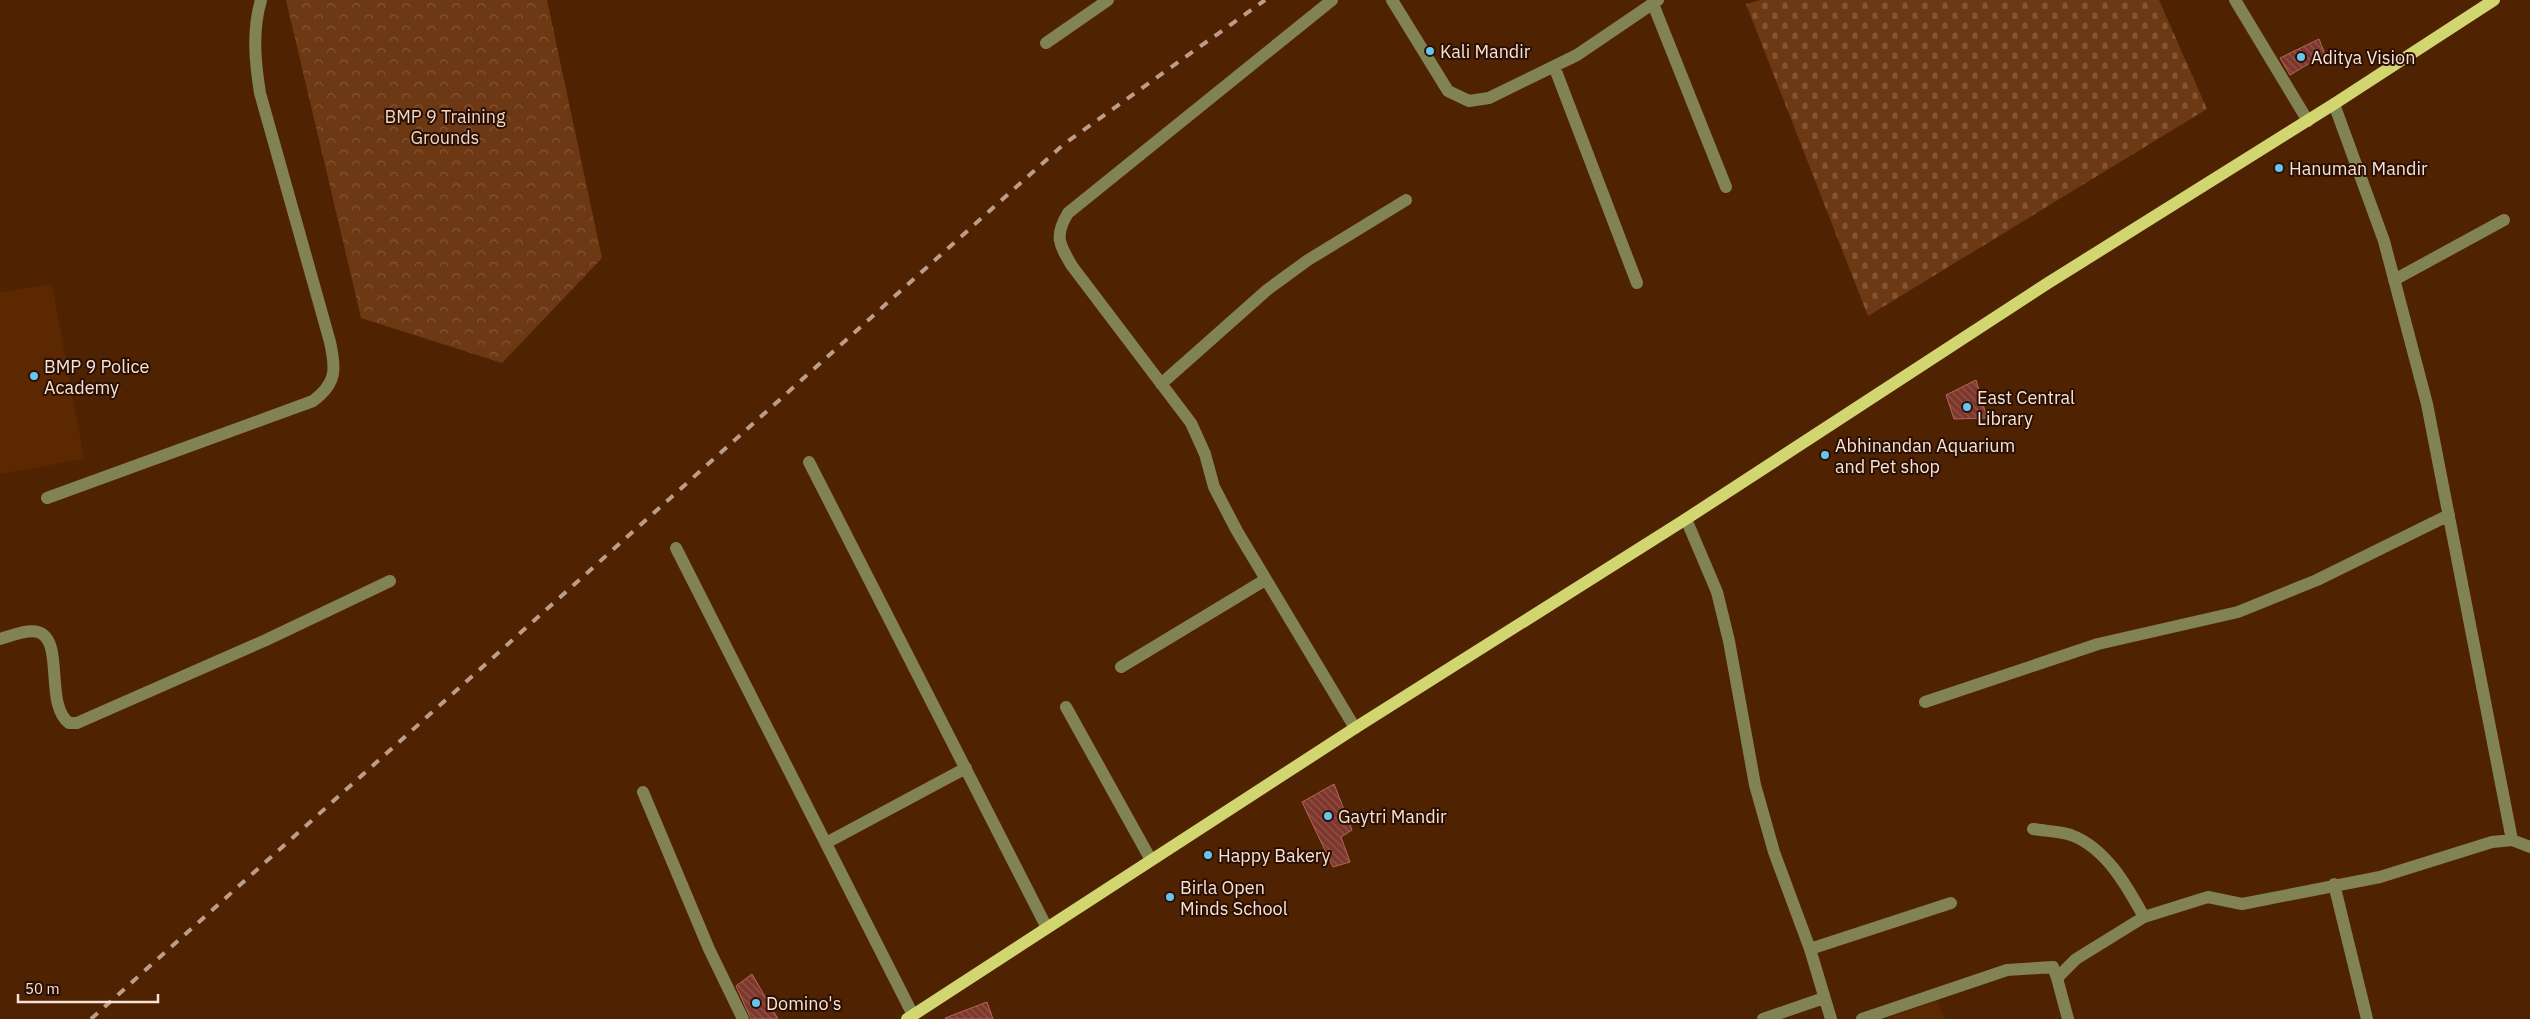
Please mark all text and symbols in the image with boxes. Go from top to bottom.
place label: Kali Mandir [1440,40,1531,63]
marker: Kali Mandir [1424,45,1436,57]
place label: Aditya Vision [2311,46,2415,69]
marker: Aditya Vision [2295,51,2307,63]
park label: BMP 9 Training Grounds [384,105,506,149]
place label: Hanuman Mandir [2289,157,2428,180]
marker: Hanuman Mandir [2273,162,2285,174]
place label: BMP 9 Police Academy [44,355,150,399]
marker: BMP 9 Police Academy [28,370,40,382]
place label: East Central Library [1977,386,2075,430]
marker: East Central Library [1961,401,1973,413]
place label: Abhinandan Aquarium and Pet shop [1835,434,2015,478]
marker: Abhinandan Aquarium and Pet shop [1819,449,1831,461]
place label: Gaytri Mandir [1338,805,1447,828]
marker: Gaytri Mandir [1322,810,1334,822]
place label: Happy Bakery [1218,844,1331,867]
marker: Happy Bakery [1202,849,1214,861]
place label: Birla Open Minds School [1180,876,1288,920]
marker: Birla Open Minds School [1164,891,1176,903]
scale bar [18,972,158,1004]
text: 50 m [25,979,60,998]
place label: Domino's [766,992,841,1015]
marker: Domino's [750,997,762,1009]

